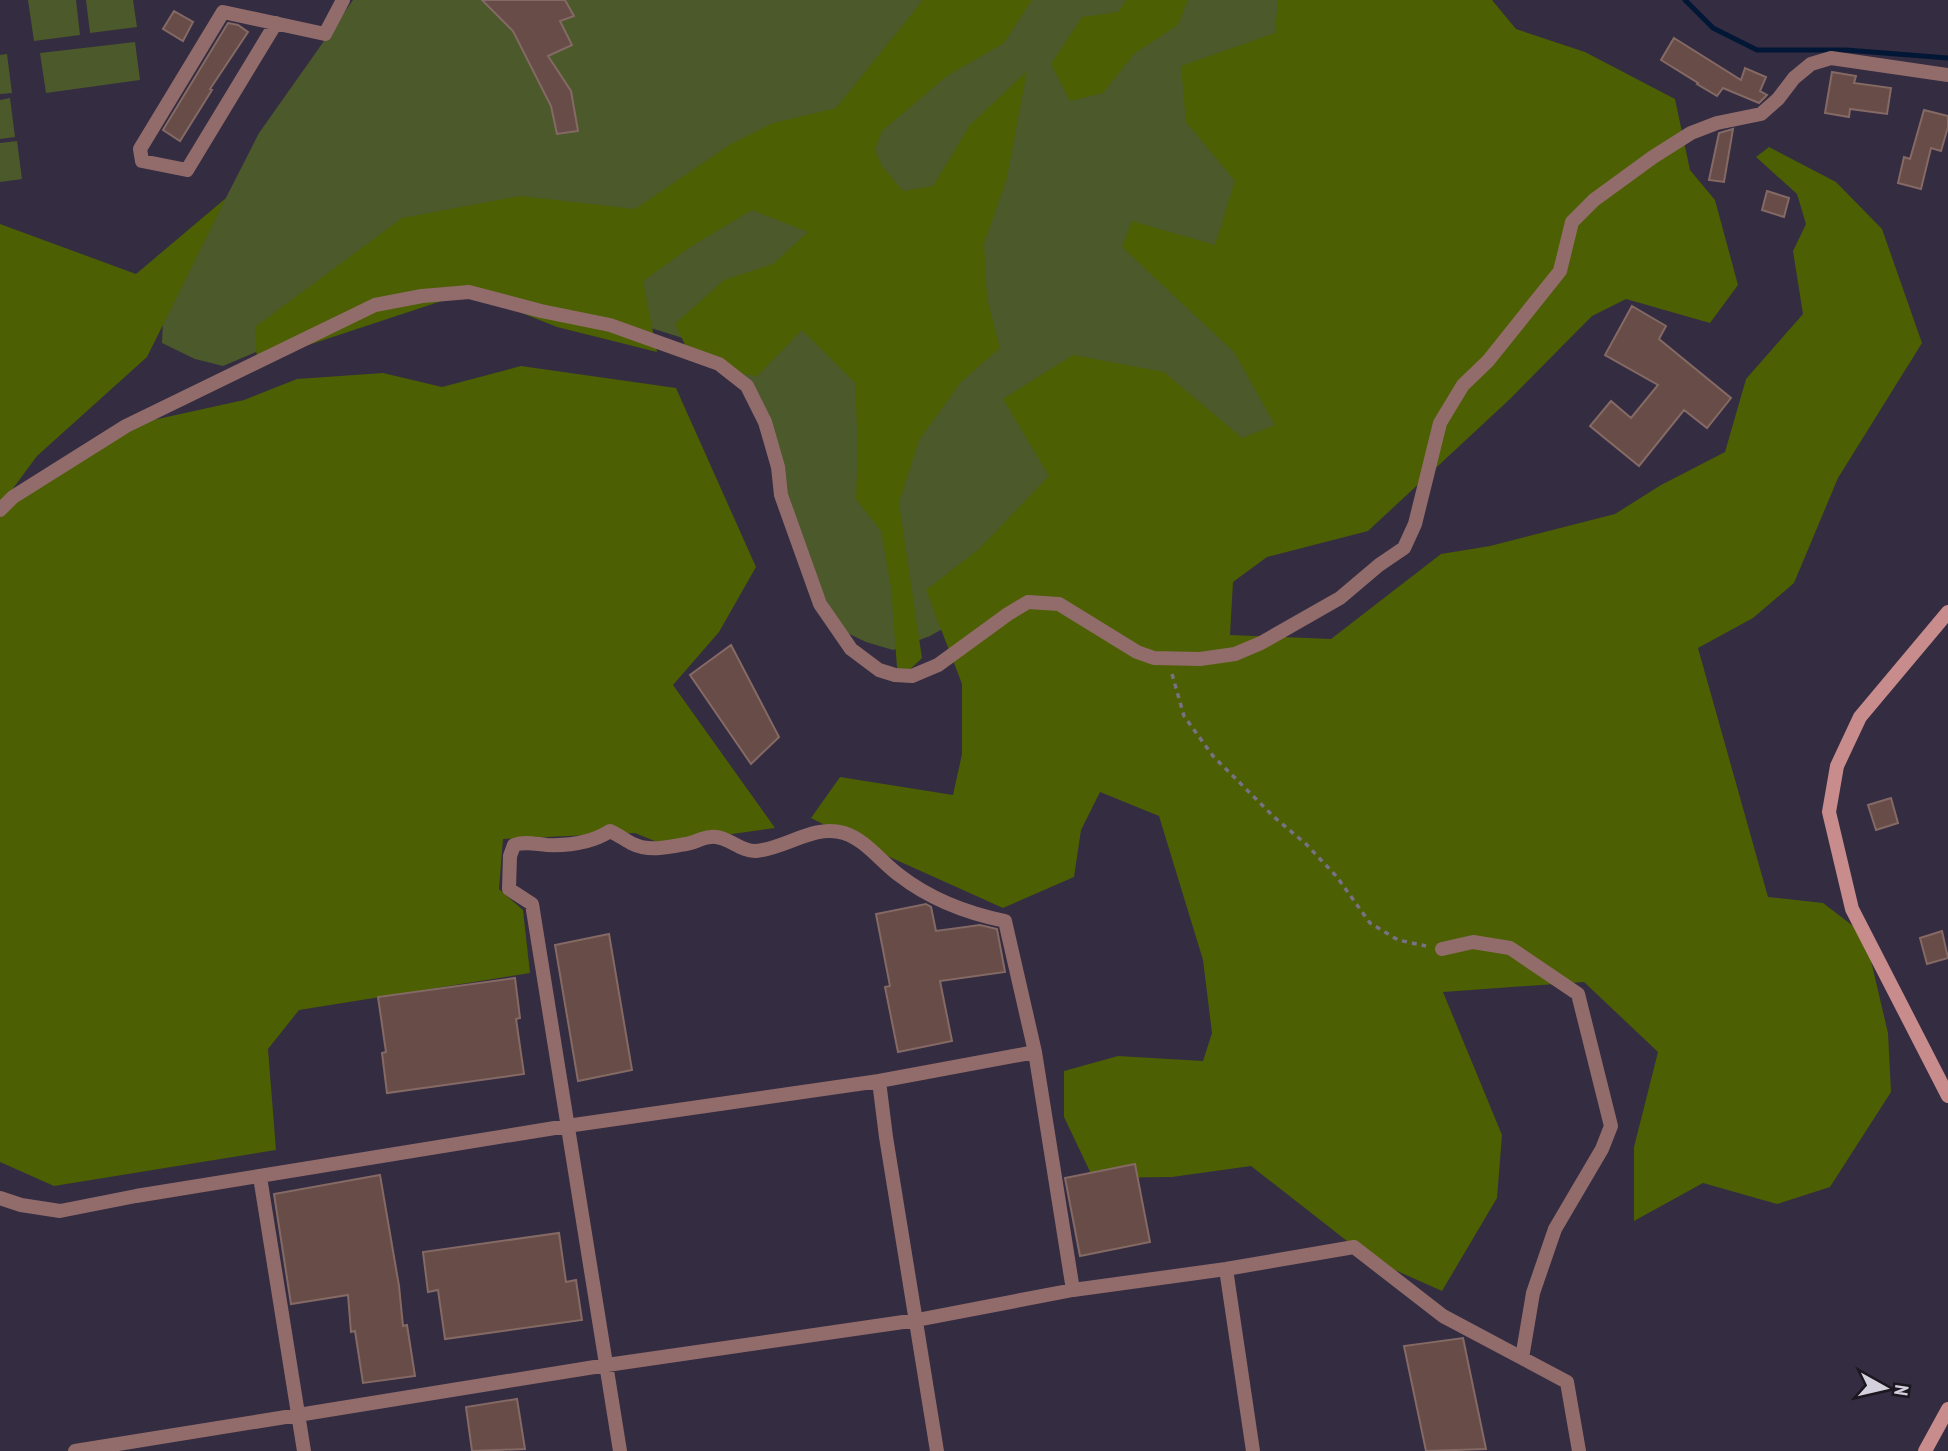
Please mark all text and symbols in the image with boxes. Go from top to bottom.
north arrow [1850,1353,1920,1423]
text: N [1889,1384,1914,1397]

